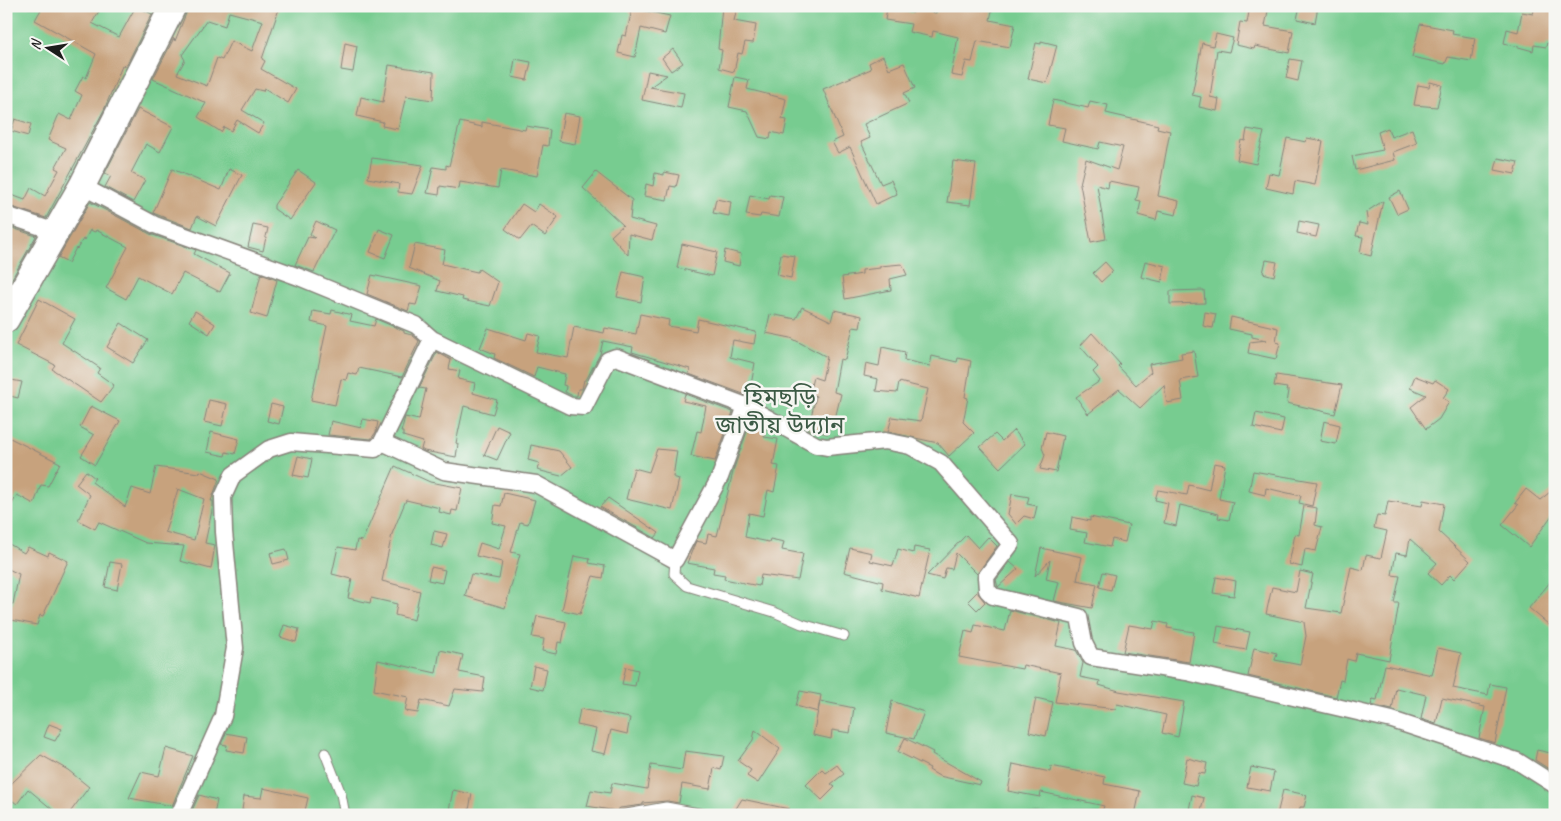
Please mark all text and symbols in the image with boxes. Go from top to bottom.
north arrow [22,22,72,72]
text: N [27,37,45,51]
park label: হিমছড়ি জাতীয় উদ্যান [715,382,845,440]

